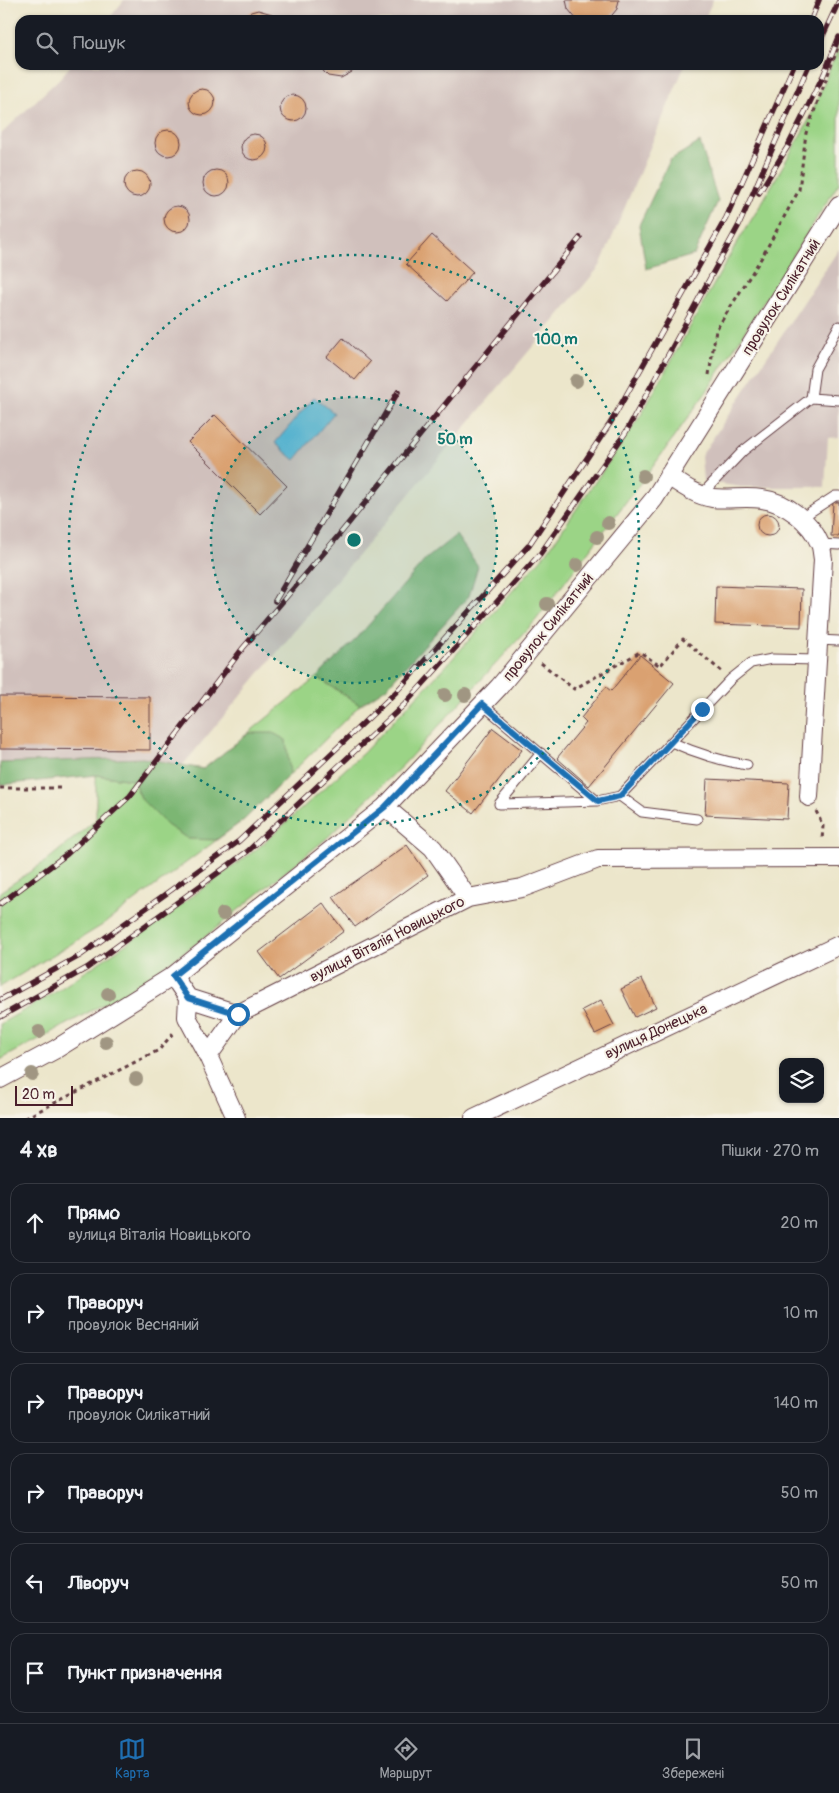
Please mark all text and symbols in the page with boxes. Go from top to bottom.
search box [15,15,824,70]
icon: search [33,29,61,57]
text: Пошук [73,31,126,55]
street label: провулок Силікатний [738,236,825,359]
text: 100 m [535,330,577,349]
text: 50 m [438,430,472,449]
centre of rings [345,531,363,549]
street label: провулок Силікатний [499,569,598,685]
route end [691,698,714,721]
street label: вулиця Віталія Новицького [307,892,468,987]
street label: вулиця Донецька [602,999,711,1064]
route start [227,1003,250,1026]
map controls [779,1058,824,1103]
button: layers [779,1058,824,1103]
scale bar [15,1083,72,1106]
text: 20 m [22,1086,55,1103]
text: 4 хв [20,1137,58,1164]
text: Пішки · 270 m [722,1141,819,1161]
text: Прямо [68,1201,120,1225]
icon: ahead [21,1209,49,1237]
text: 20 m [780,1213,818,1233]
text: вулиця Віталія Новицького [68,1225,251,1245]
text: Праворуч [68,1291,143,1315]
icon: right [21,1299,49,1327]
text: 10 m [783,1303,818,1323]
text: провулок Весняний [68,1315,199,1335]
text: Праворуч [68,1381,143,1405]
icon: right [21,1389,49,1417]
text: 140 m [774,1393,818,1413]
text: провулок Силікатний [68,1405,210,1425]
icon: right [21,1479,49,1507]
text: Праворуч [68,1481,143,1505]
text: 50 m [781,1483,818,1503]
icon: left [21,1569,49,1597]
text: Ліворуч [68,1571,129,1595]
text: 50 m [781,1573,818,1593]
icon: arrive [21,1659,49,1687]
text: Пункт призначення [68,1661,222,1685]
tab: Карта [115,1735,150,1782]
tab: Маршрут [379,1735,432,1782]
tab: Збережені [662,1735,724,1782]

